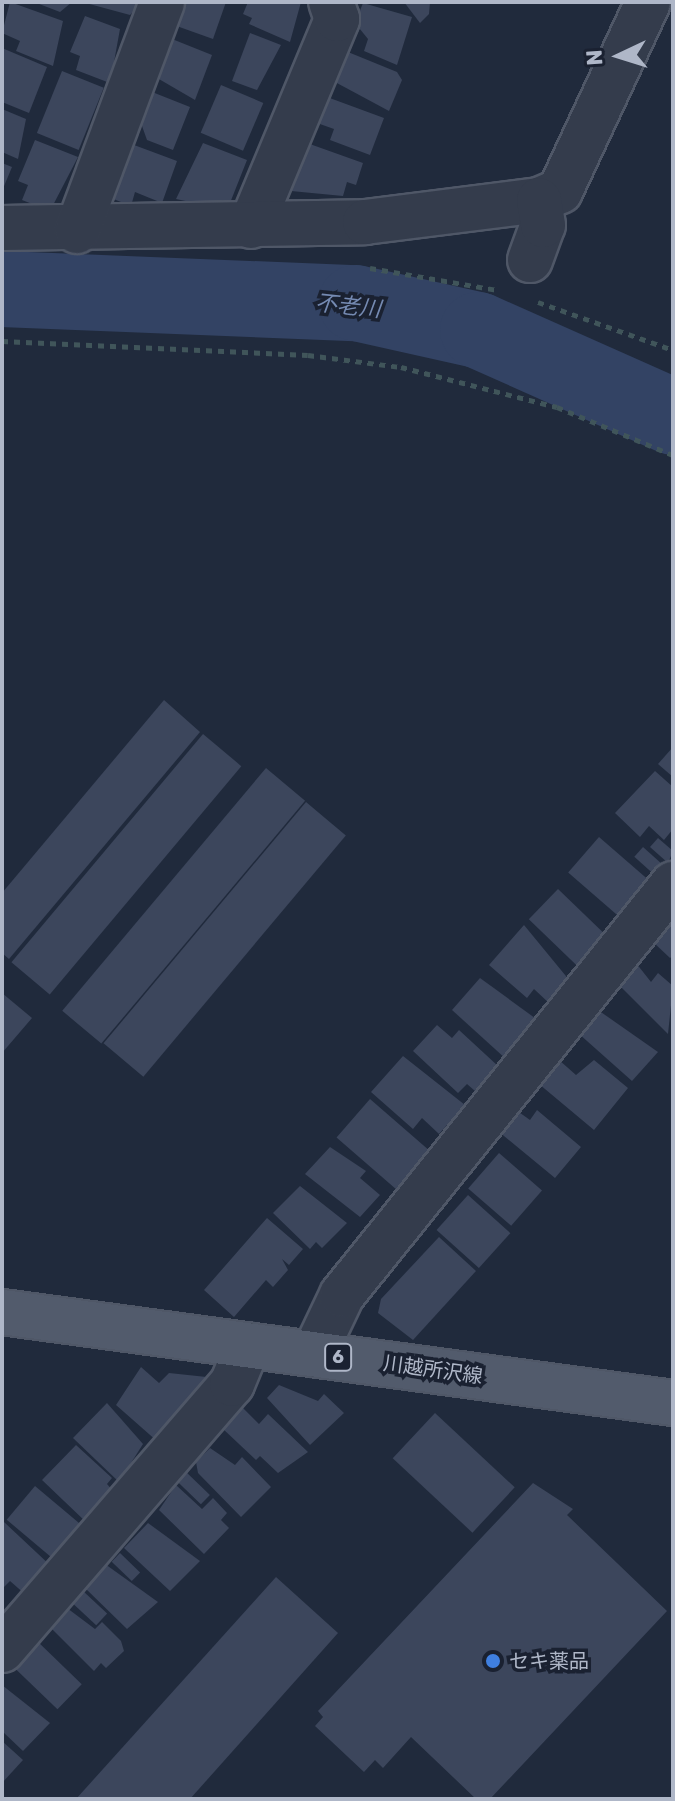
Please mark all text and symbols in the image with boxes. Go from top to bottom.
north arrow [579,16,659,96]
text: N [581,49,609,67]
water label: 不老川 [314,289,382,323]
road number: 6 [324,1343,352,1371]
street label: 川越所沢線 [382,1351,484,1389]
place label: セキ薬品 [509,1649,589,1673]
marker: セキ薬品 [484,1652,502,1670]

